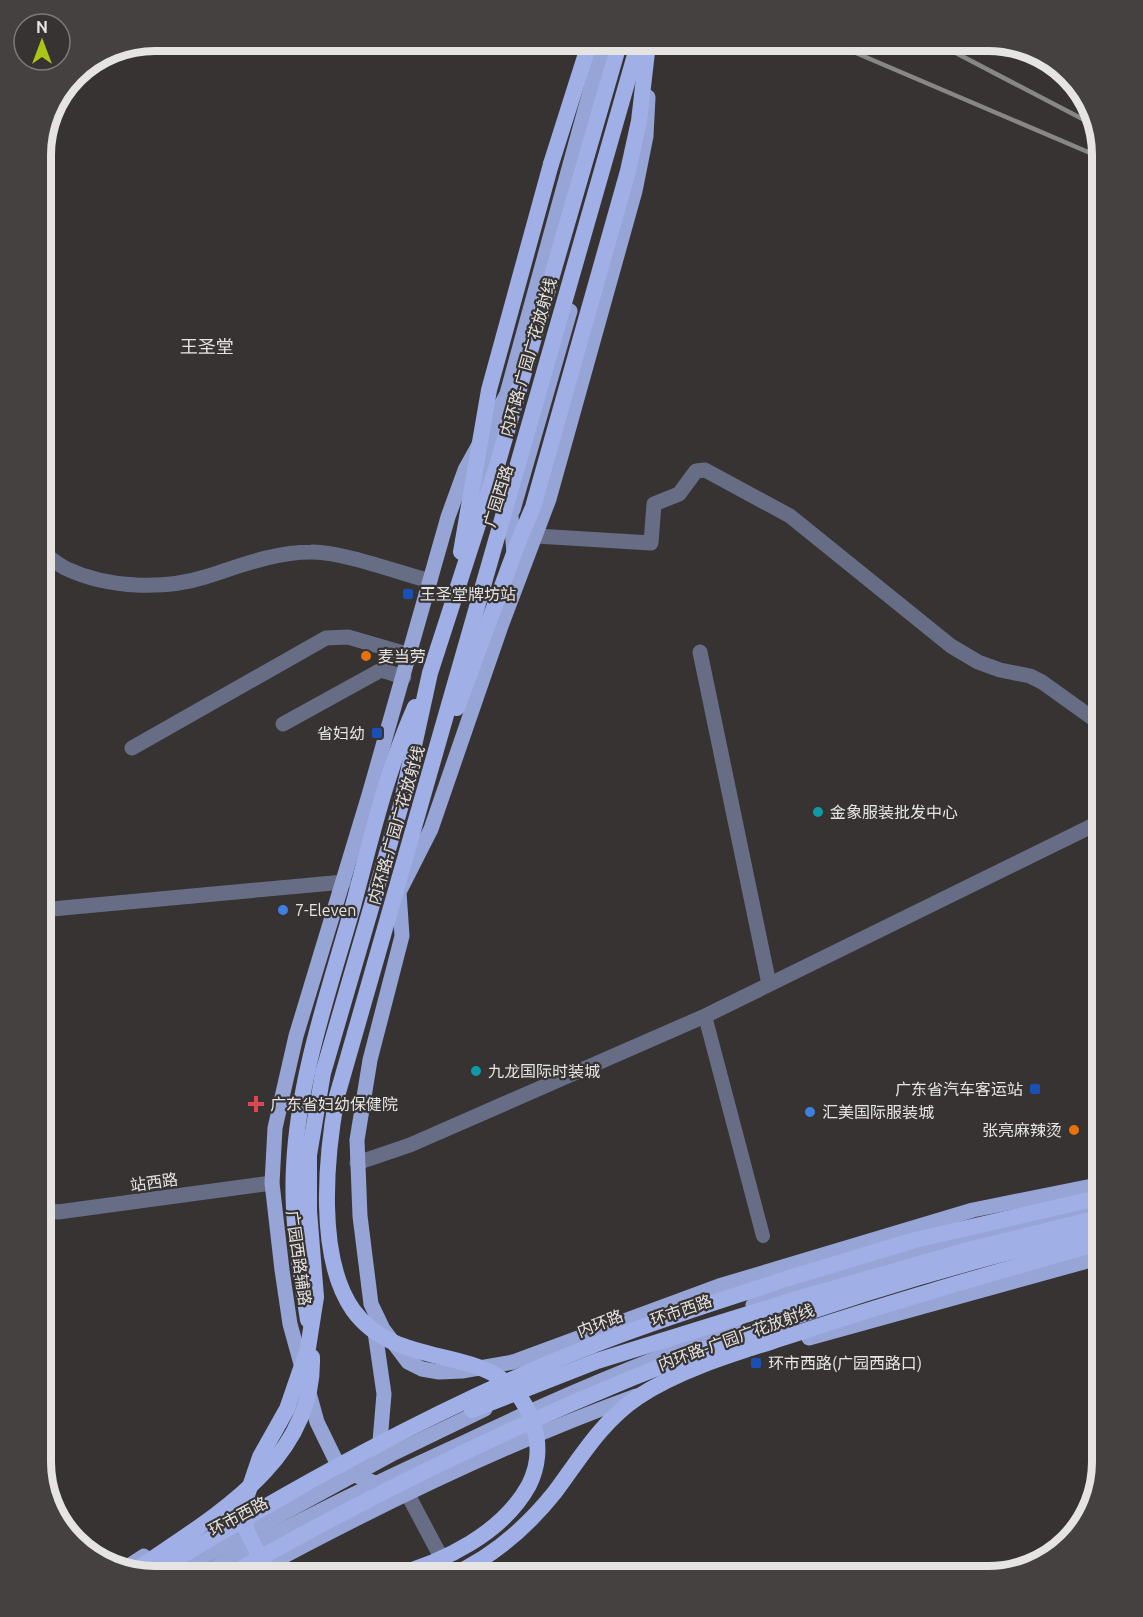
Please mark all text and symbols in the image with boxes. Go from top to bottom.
north arrow [12,12,72,72]
text: N [36,18,48,36]
street label: 内环路-广园广花放射线 [497,275,559,439]
district label: 王圣堂 [180,336,234,356]
street label: 广园西路 [480,463,516,529]
place label: 王圣堂牌坊站 [420,585,516,603]
marker: 王圣堂牌坊站 [401,587,415,601]
place label: 麦当劳 [378,647,426,665]
marker: 麦当劳 [359,649,373,663]
place label: 省妇幼 [317,724,365,742]
marker: 省妇幼 [370,726,384,740]
street label: 内环路-广园广花放射线 [365,743,427,907]
place label: 金象服装批发中心 [830,803,958,821]
marker: 金象服装批发中心 [811,805,825,819]
place label: 7-Eleven [295,901,356,919]
marker: 7-Eleven [276,903,290,917]
place label: 九龙国际时装城 [488,1062,600,1080]
marker: 九龙国际时装城 [469,1064,483,1078]
place label: 广东省汽车客运站 [895,1080,1023,1098]
marker: 广东省汽车客运站 [1028,1082,1042,1096]
marker: 广东省妇幼保健院 [247,1095,265,1113]
place label: 广东省妇幼保健院 [270,1095,398,1113]
place label: 汇美国际服装城 [822,1103,934,1121]
marker: 汇美国际服装城 [803,1105,817,1119]
place label: 张亮麻辣烫 [982,1121,1062,1139]
marker: 张亮麻辣烫 [1067,1123,1081,1137]
street label: 站西路 [129,1170,179,1194]
street label: 广园西路辅路 [283,1209,315,1307]
street label: 环市西路 [648,1291,714,1329]
street label: 内环路-广园广花放射线 [656,1300,816,1374]
street label: 内环路 [574,1306,626,1340]
place label: 环市西路(广园西路口) [768,1354,922,1373]
marker: 环市西路(广园西路口) [749,1356,763,1370]
street label: 环市西路 [206,1493,270,1539]

